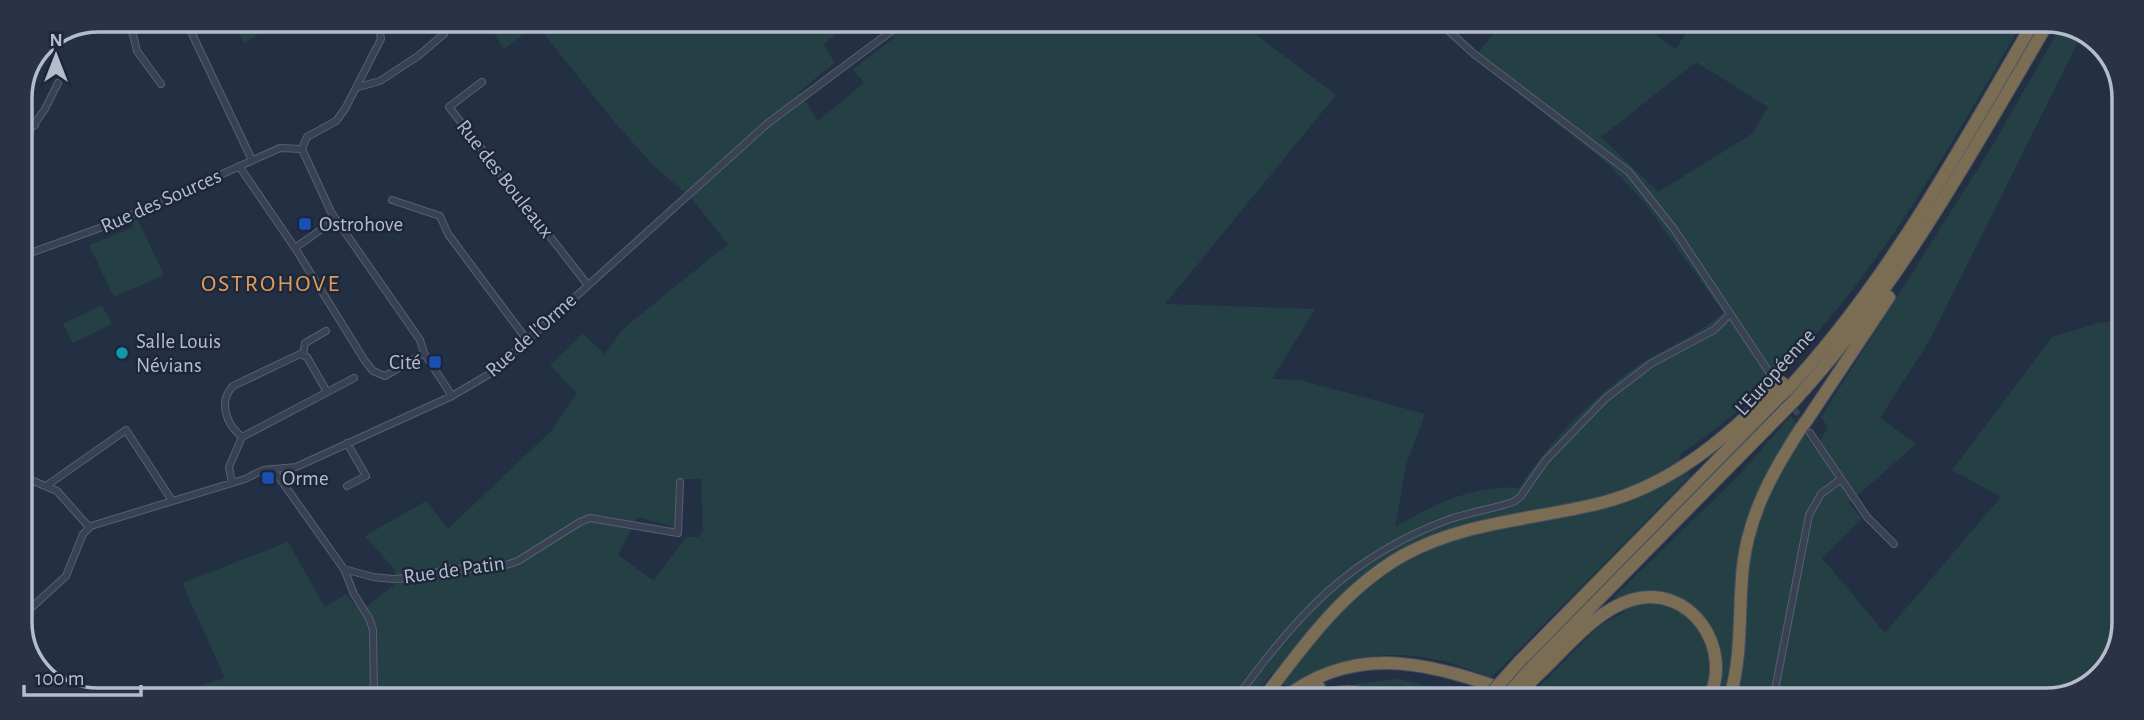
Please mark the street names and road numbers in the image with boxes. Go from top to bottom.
street label: Rue des Bouleaux [453,116,557,242]
street label: Rue des Sources [98,165,224,237]
street label: Rue de l'Orme [482,289,580,381]
street label: L'Européenne [1731,325,1819,419]
street label: Rue de Patin [402,553,506,587]

